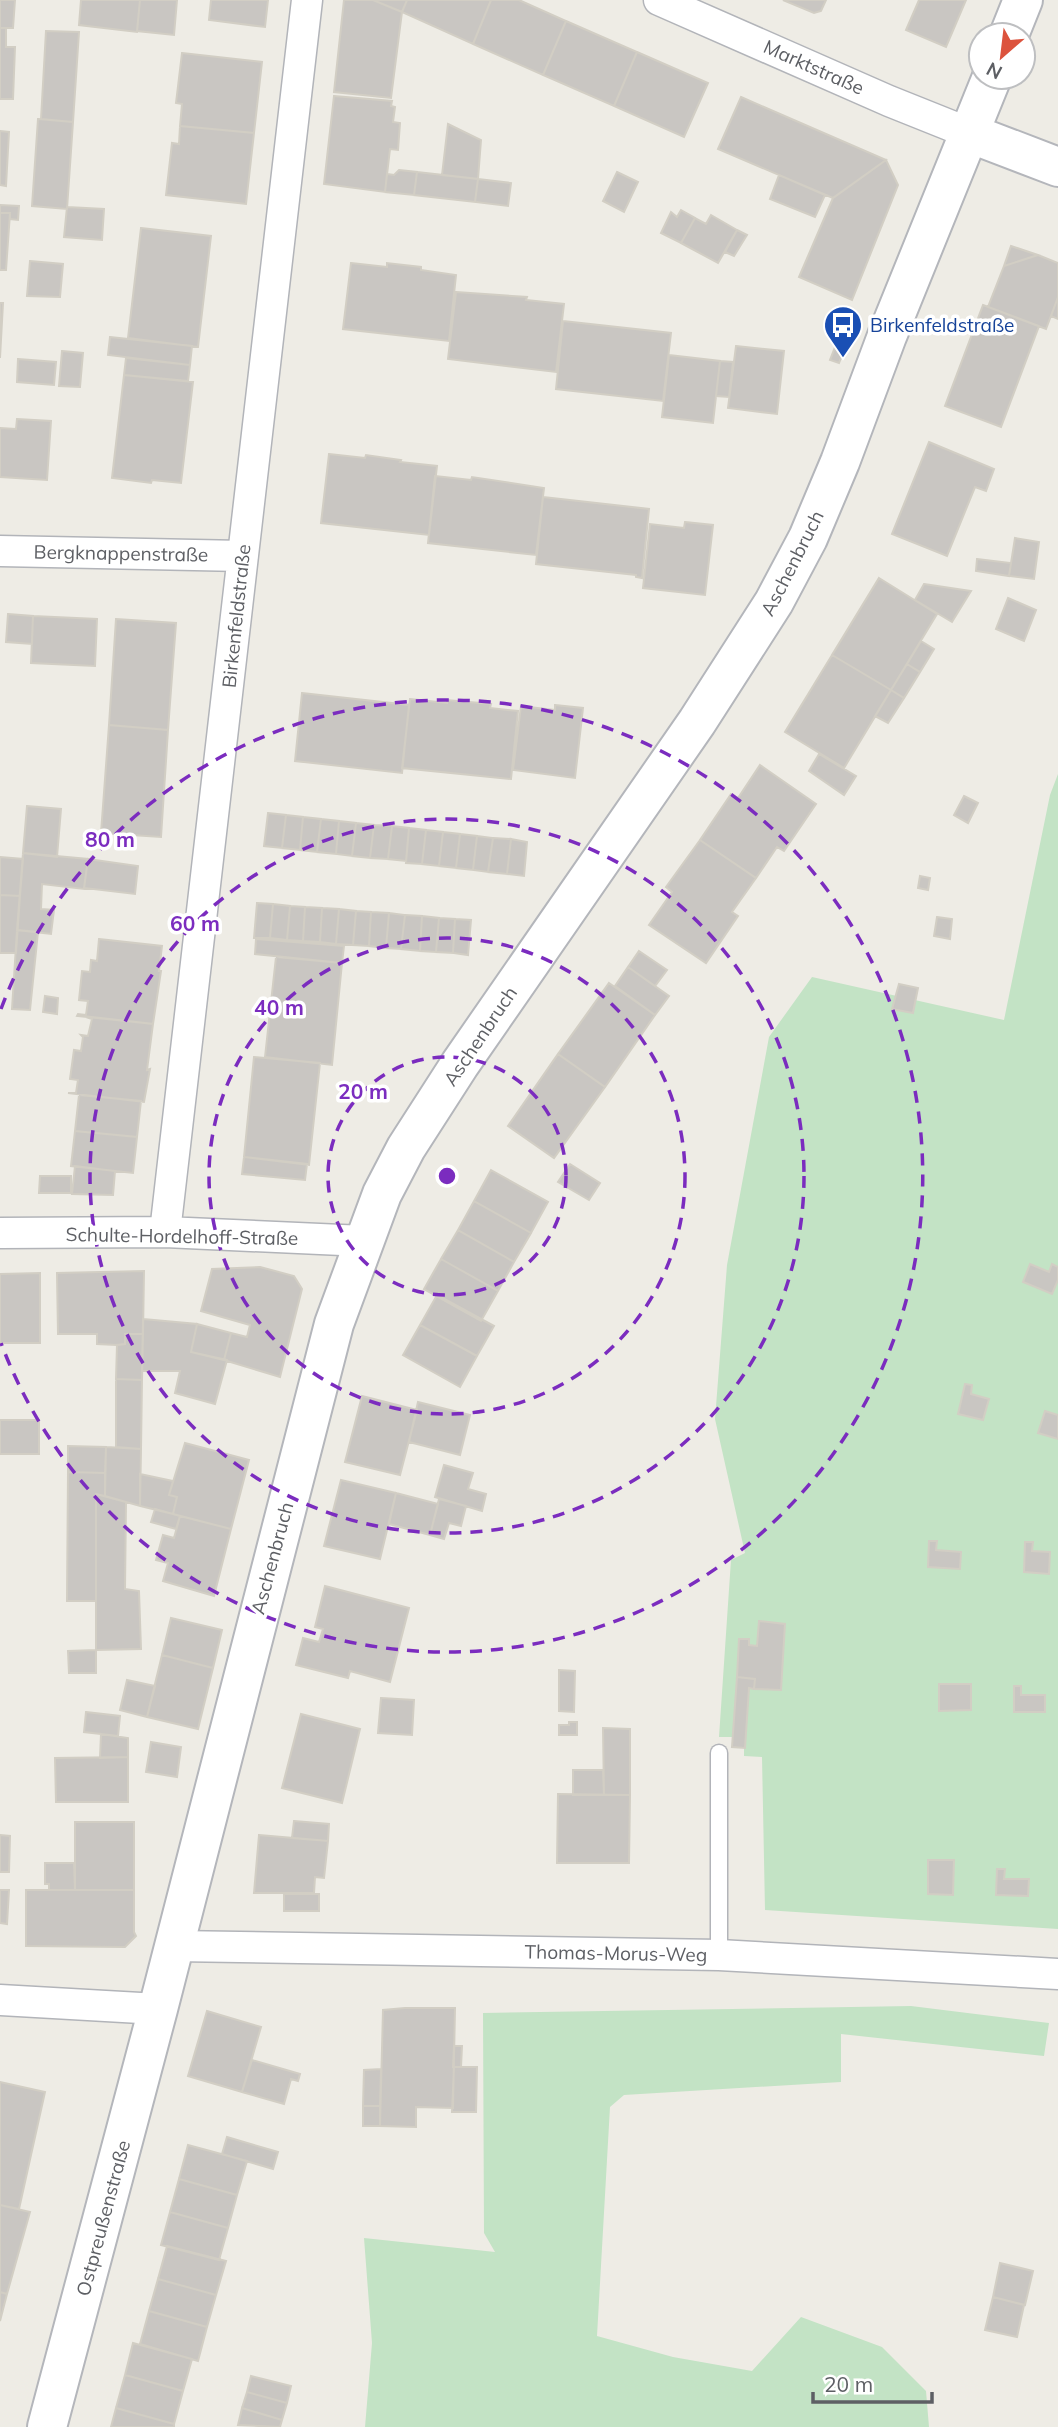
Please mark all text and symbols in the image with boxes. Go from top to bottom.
north arrow [967,21,1037,91]
street label: Marktstraße [760,34,868,100]
text: N [982,57,1006,85]
bus stop icon: Birkenfeldstraße [822,304,864,359]
place label: Birkenfeldstraße [870,313,1014,337]
street label: Aschenbruch [755,506,829,620]
street label: Bergknappenstraße [33,539,209,567]
street label: Birkenfeldstraße [217,543,255,689]
text: 80 m [85,826,135,852]
text: 60 m [170,910,220,936]
street label: Aschenbruch [438,982,522,1090]
text: 40 m [254,994,304,1020]
text: 20 m [338,1078,388,1104]
centre of rings [435,1164,459,1188]
street label: Schulte-Hordelhoff-Straße [66,1222,298,1250]
street label: Aschenbruch [246,1499,298,1617]
street label: Thomas-Morus-Weg [525,1939,707,1967]
street label: Ostpreußenstraße [71,2138,135,2298]
scale bar [813,2360,932,2404]
text: 20 m [824,2371,873,2397]

